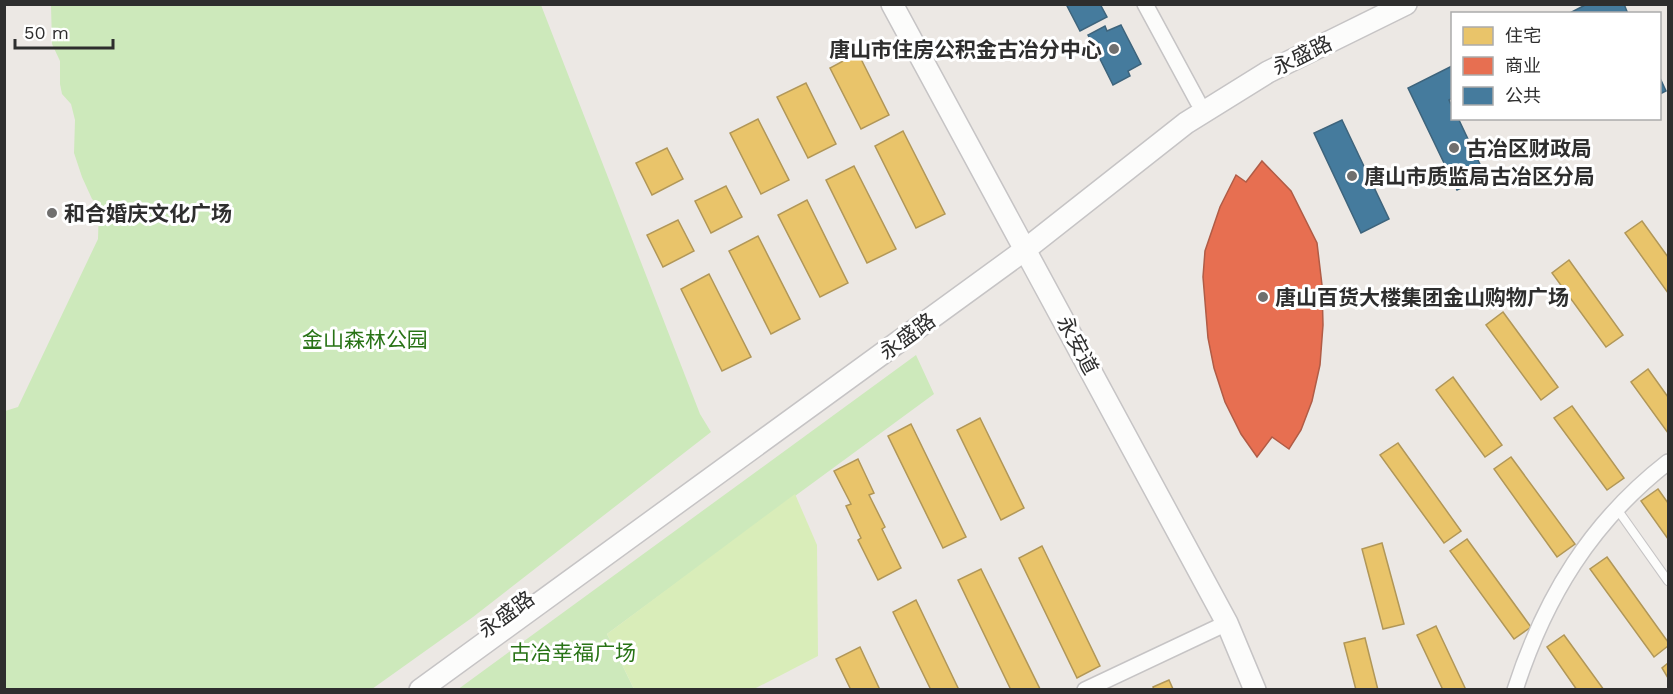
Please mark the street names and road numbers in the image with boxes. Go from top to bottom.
street label: 永盛路 [1268,30,1336,80]
street label: 永盛路 [874,307,940,365]
street label: 永安道 [1052,311,1104,379]
street label: 永盛路 [473,585,539,643]

